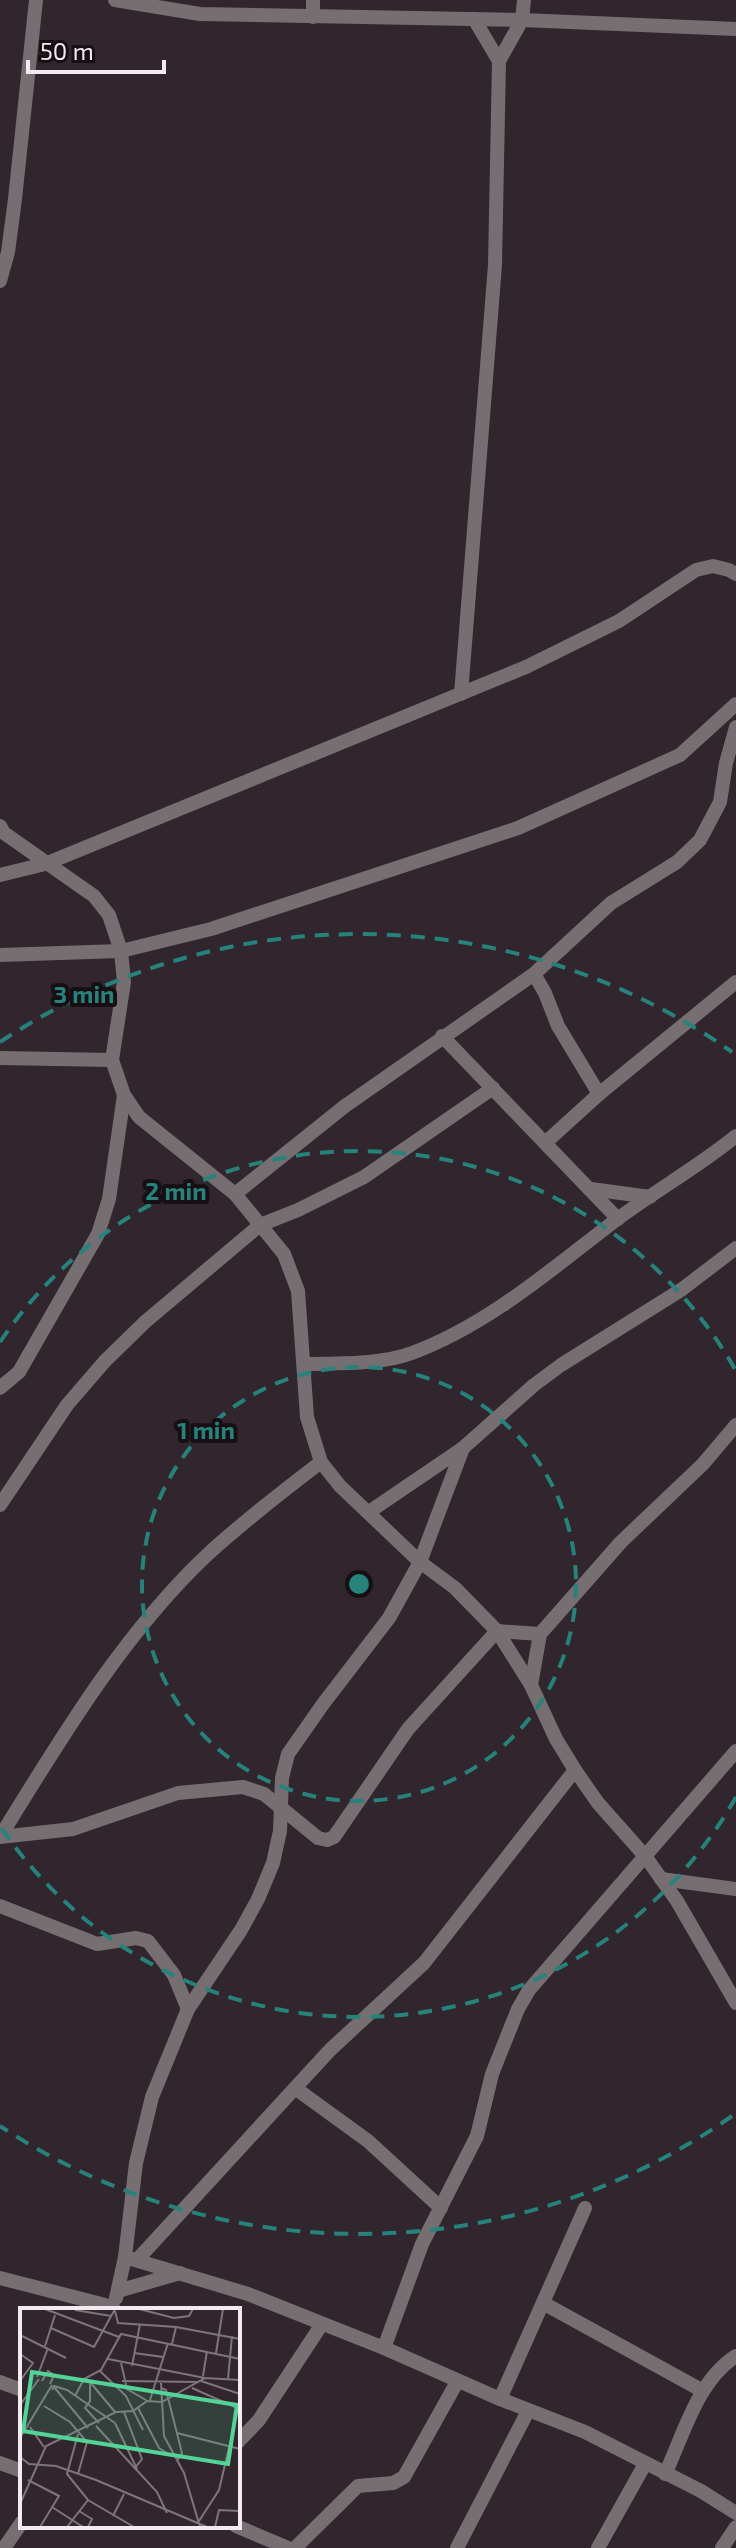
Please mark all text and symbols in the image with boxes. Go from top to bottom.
scale bar [28,24,164,74]
text: 50 m [40,36,94,65]
text: 3 min [54,979,114,1008]
text: 2 min [145,1176,207,1205]
text: 1 min [177,1415,235,1444]
centre of rings [345,1570,373,1598]
inset map [20,2308,240,2528]

